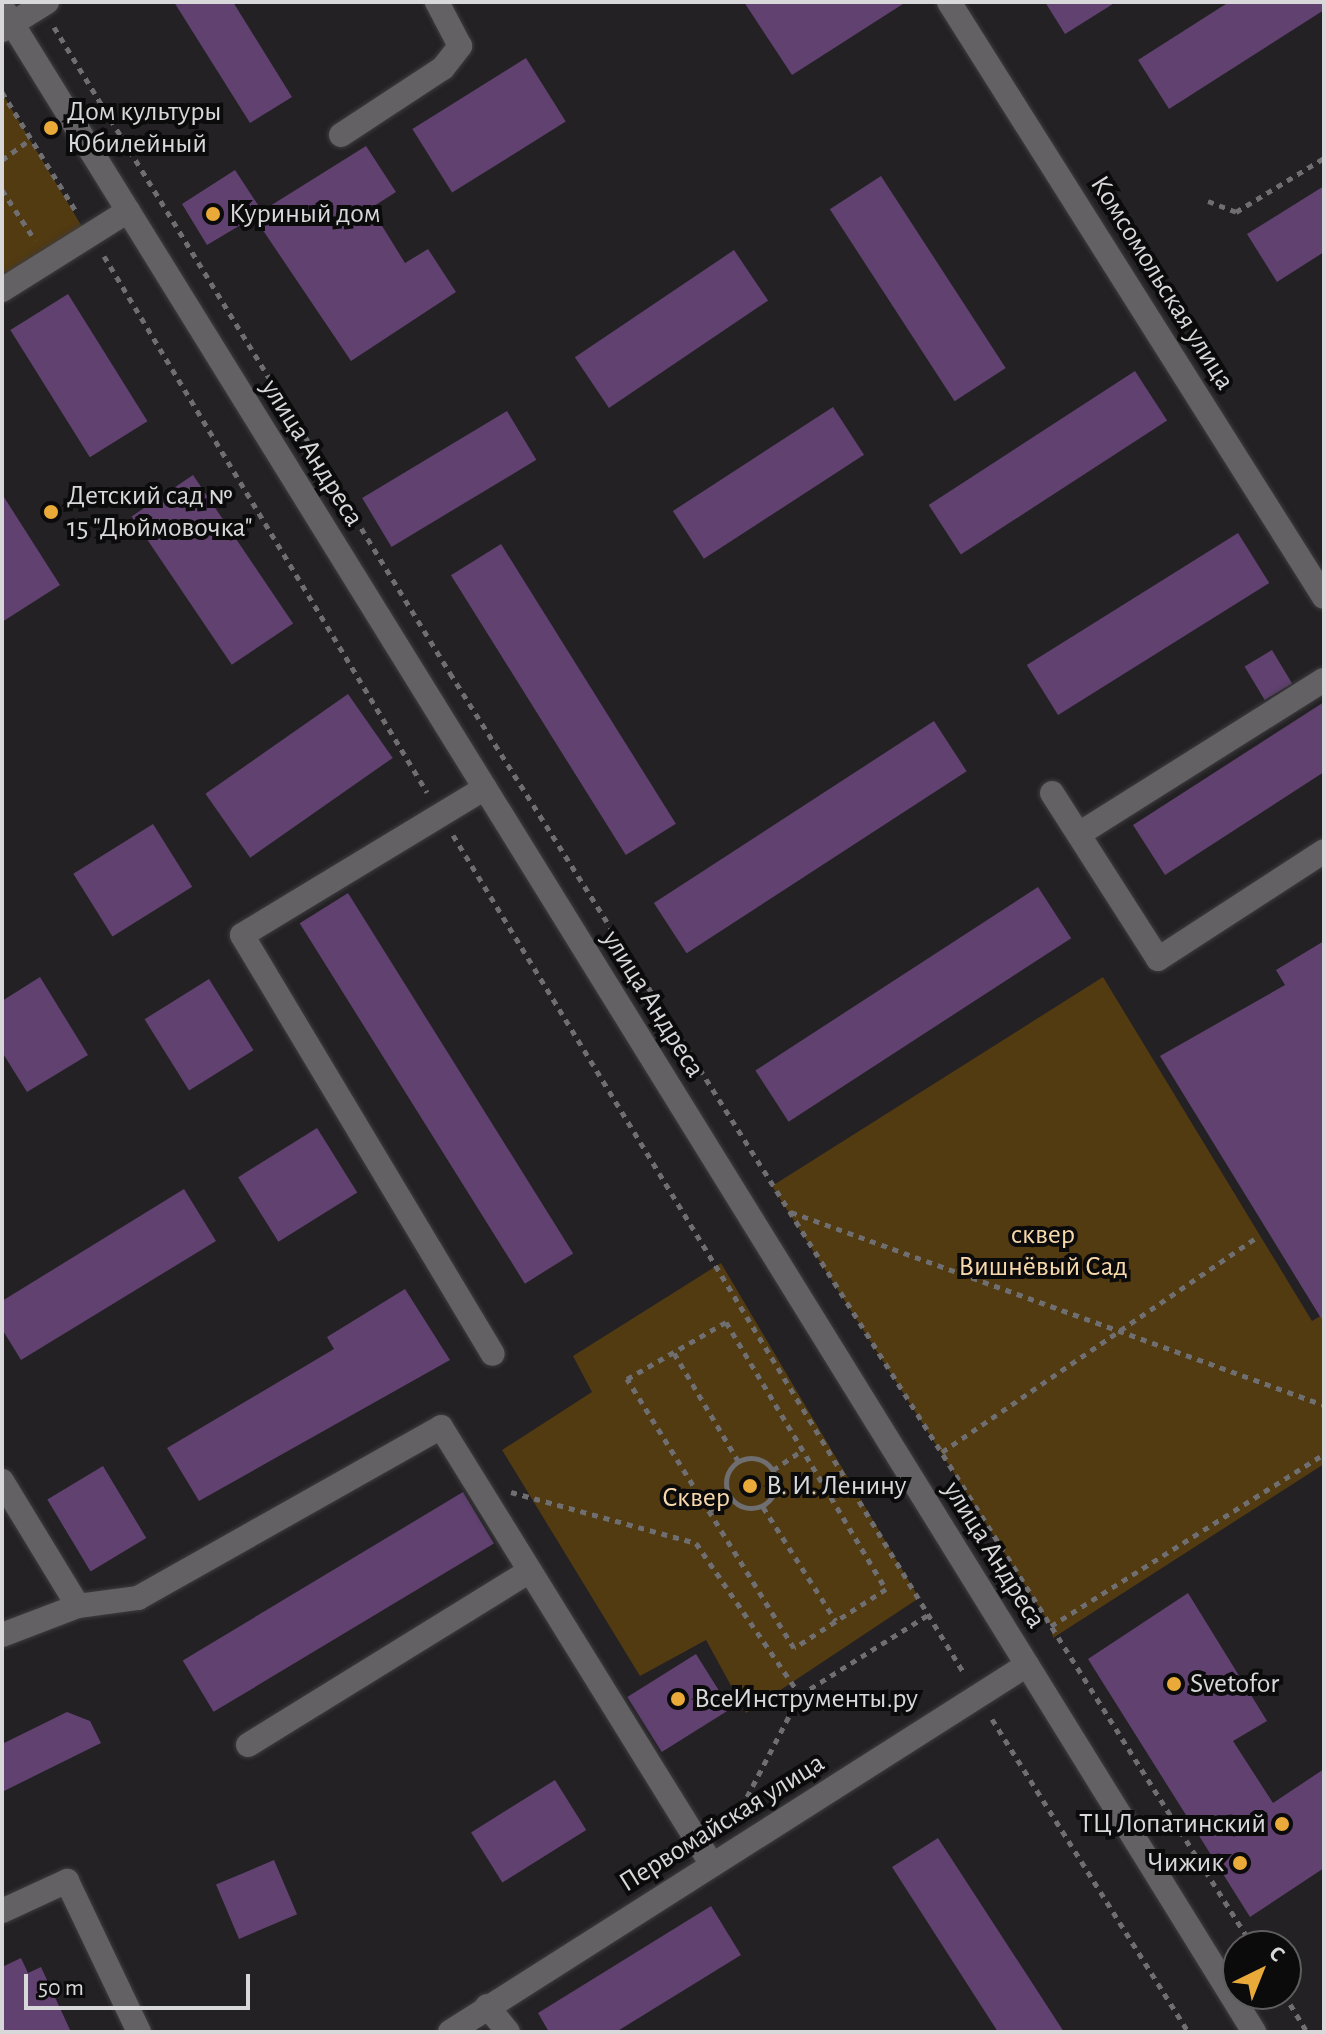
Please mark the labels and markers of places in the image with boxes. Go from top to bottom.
place label: Дом культуры Юбилейный [67,95,222,161]
marker: Дом культуры Юбилейный [42,119,60,137]
place label: Куриный дом [229,197,381,231]
marker: Куриный дом [204,205,222,223]
place label: Детский сад № 15 "Дюймовочка" [67,479,253,545]
marker: Детский сад № 15 "Дюймовочка" [42,503,60,521]
place label: В. И. Ленину [766,1469,907,1503]
marker: В. И. Ленину [741,1477,759,1495]
place label: Svetofor [1190,1667,1279,1701]
marker: Svetofor [1165,1675,1183,1693]
place label: ВсеИнструменты.ру [694,1682,918,1716]
marker: ВсеИнструменты.ру [669,1690,687,1708]
place label: ТЦ Лопатинский [1079,1807,1266,1841]
marker: ТЦ Лопатинский [1273,1815,1291,1833]
place label: Чижик [1147,1846,1224,1880]
marker: Чижик [1231,1854,1249,1872]

